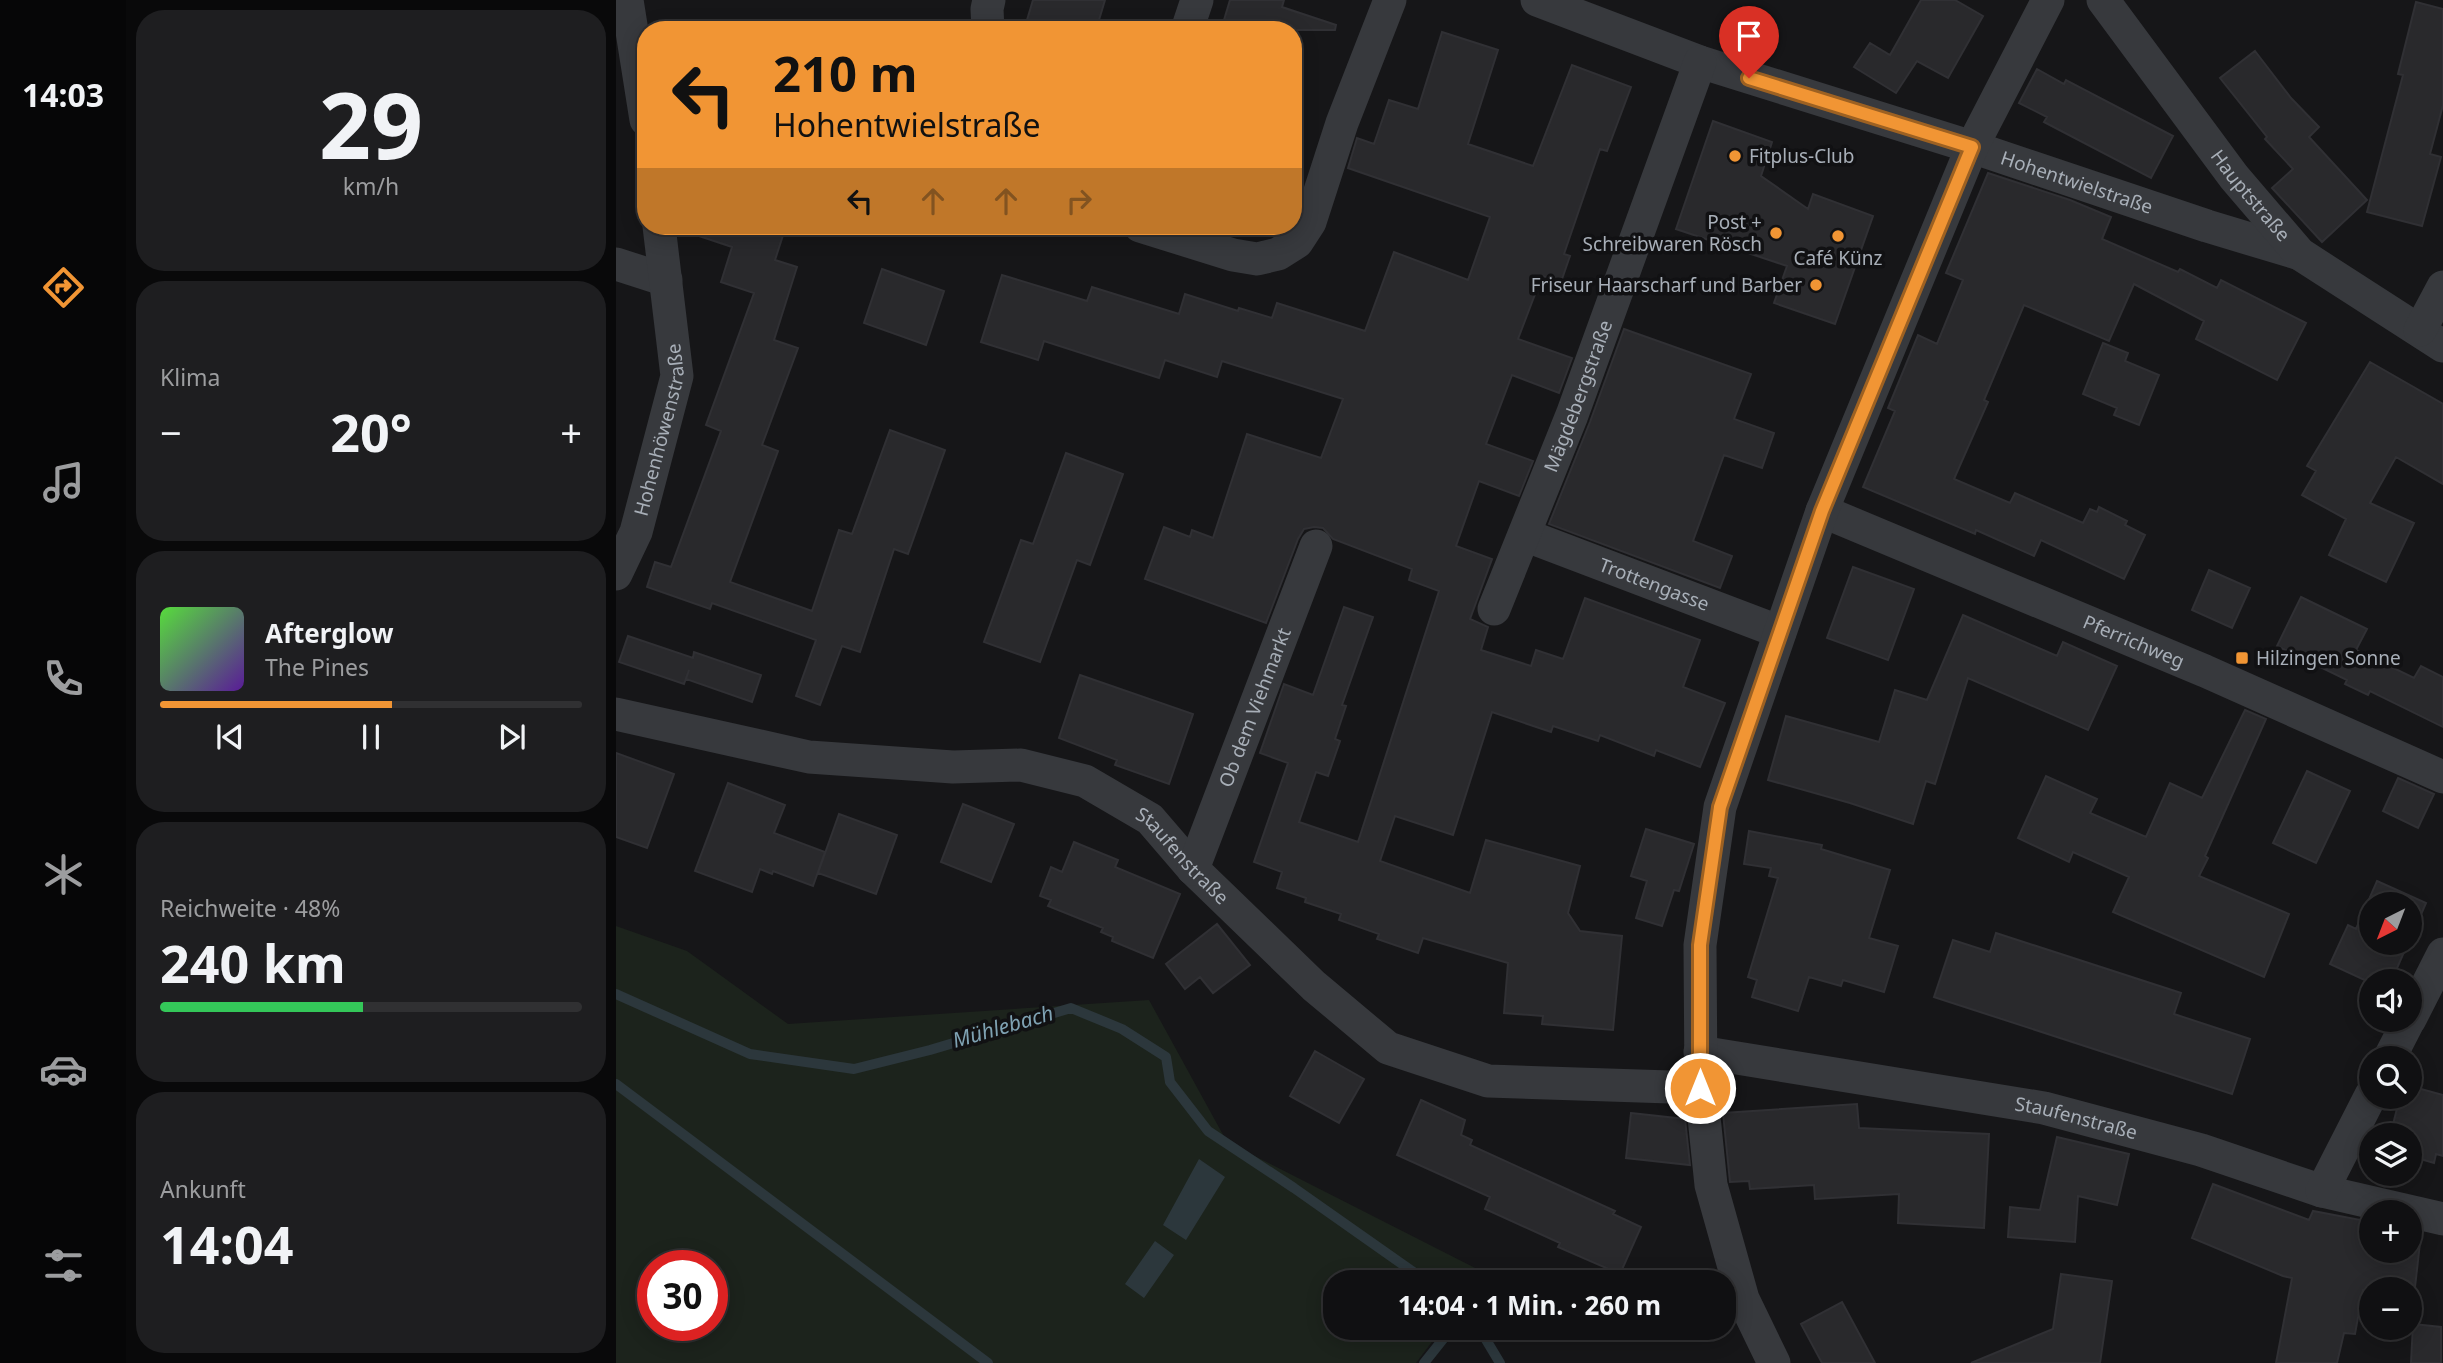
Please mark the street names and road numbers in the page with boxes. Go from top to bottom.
street label: Hauptstraße [2205,144,2296,247]
street label: Hohentwielstraße [1997,145,2156,220]
street label: Mägdebergstraße [1537,316,1618,476]
street label: Hohenhöwenstraße [628,342,690,519]
street label: Trottengasse [1595,551,1713,617]
street label: Pferrichweg [2079,609,2189,674]
street label: Ob dem Viehmarkt [1212,624,1297,791]
street label: Staufenstraße [1131,801,1235,910]
street label: Staufenstraße [2013,1090,2140,1145]

